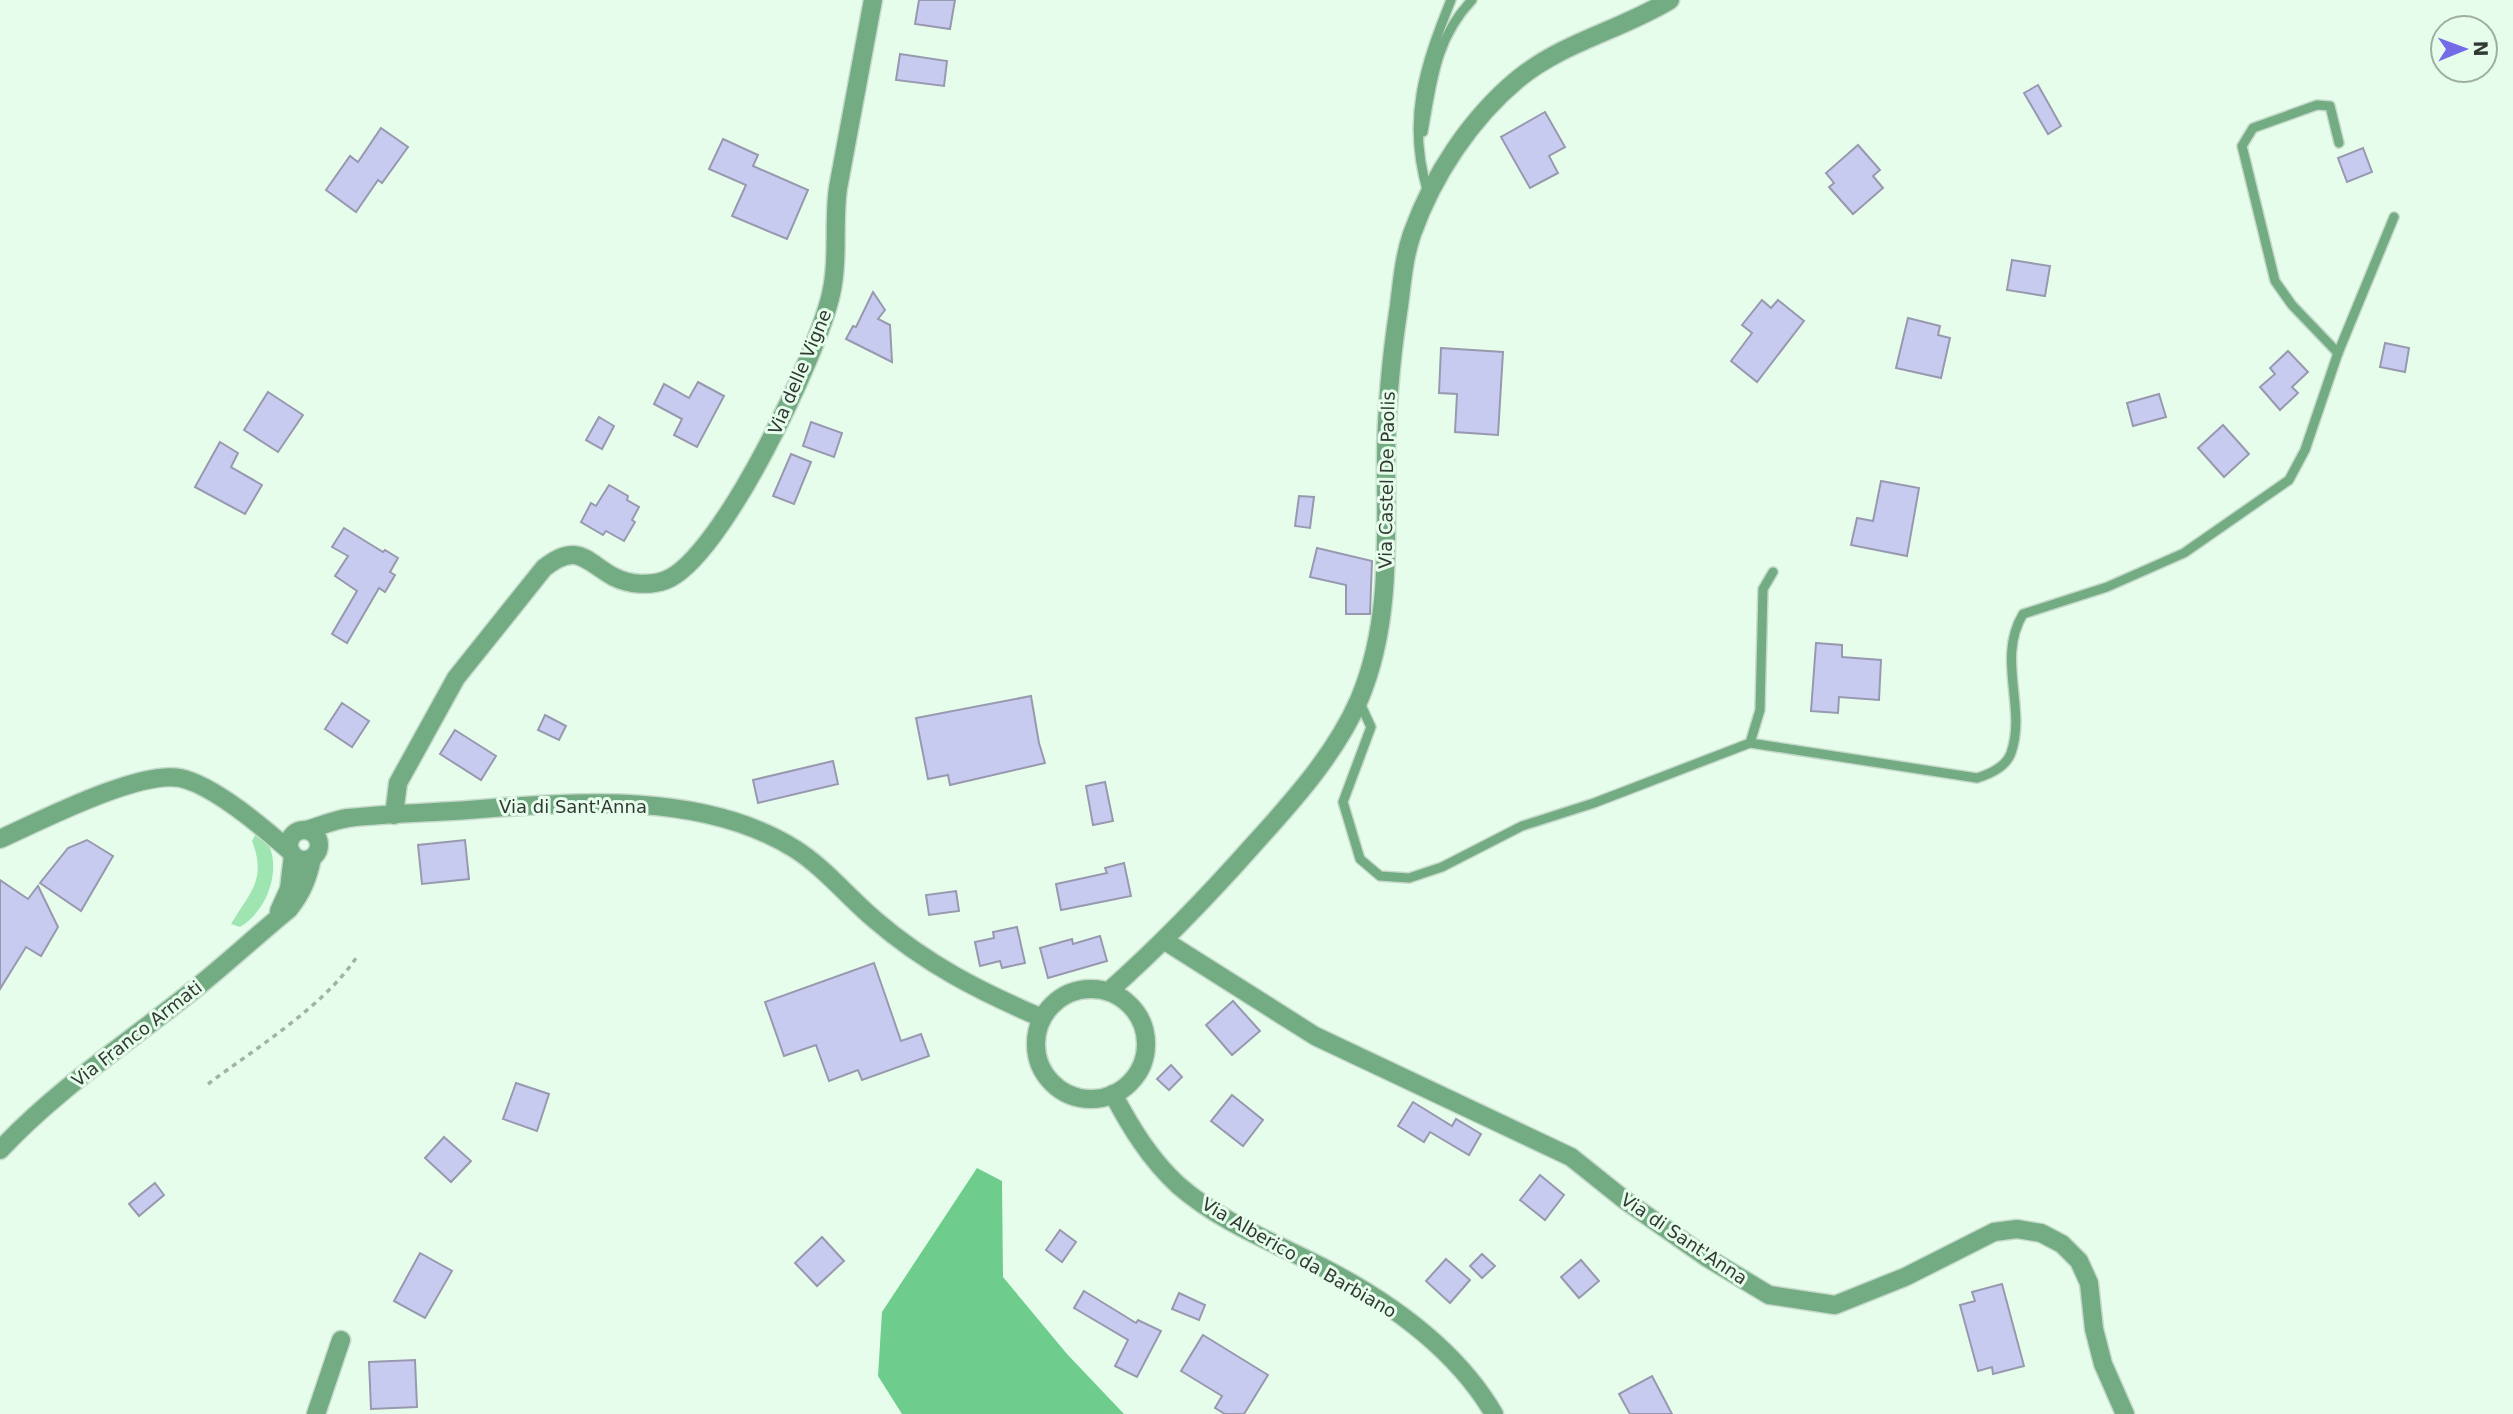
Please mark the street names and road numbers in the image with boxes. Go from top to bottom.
street label: Via delle Vigne [764,306,835,437]
street label: Via Castel De Paolis [1374,391,1399,569]
street label: Via di Sant'Anna [499,796,647,817]
street label: Via Franco Armati [67,976,206,1091]
street label: Via di Sant'Anna [1617,1189,1751,1289]
street label: Via Alberico da Barbiano [1198,1193,1400,1322]

